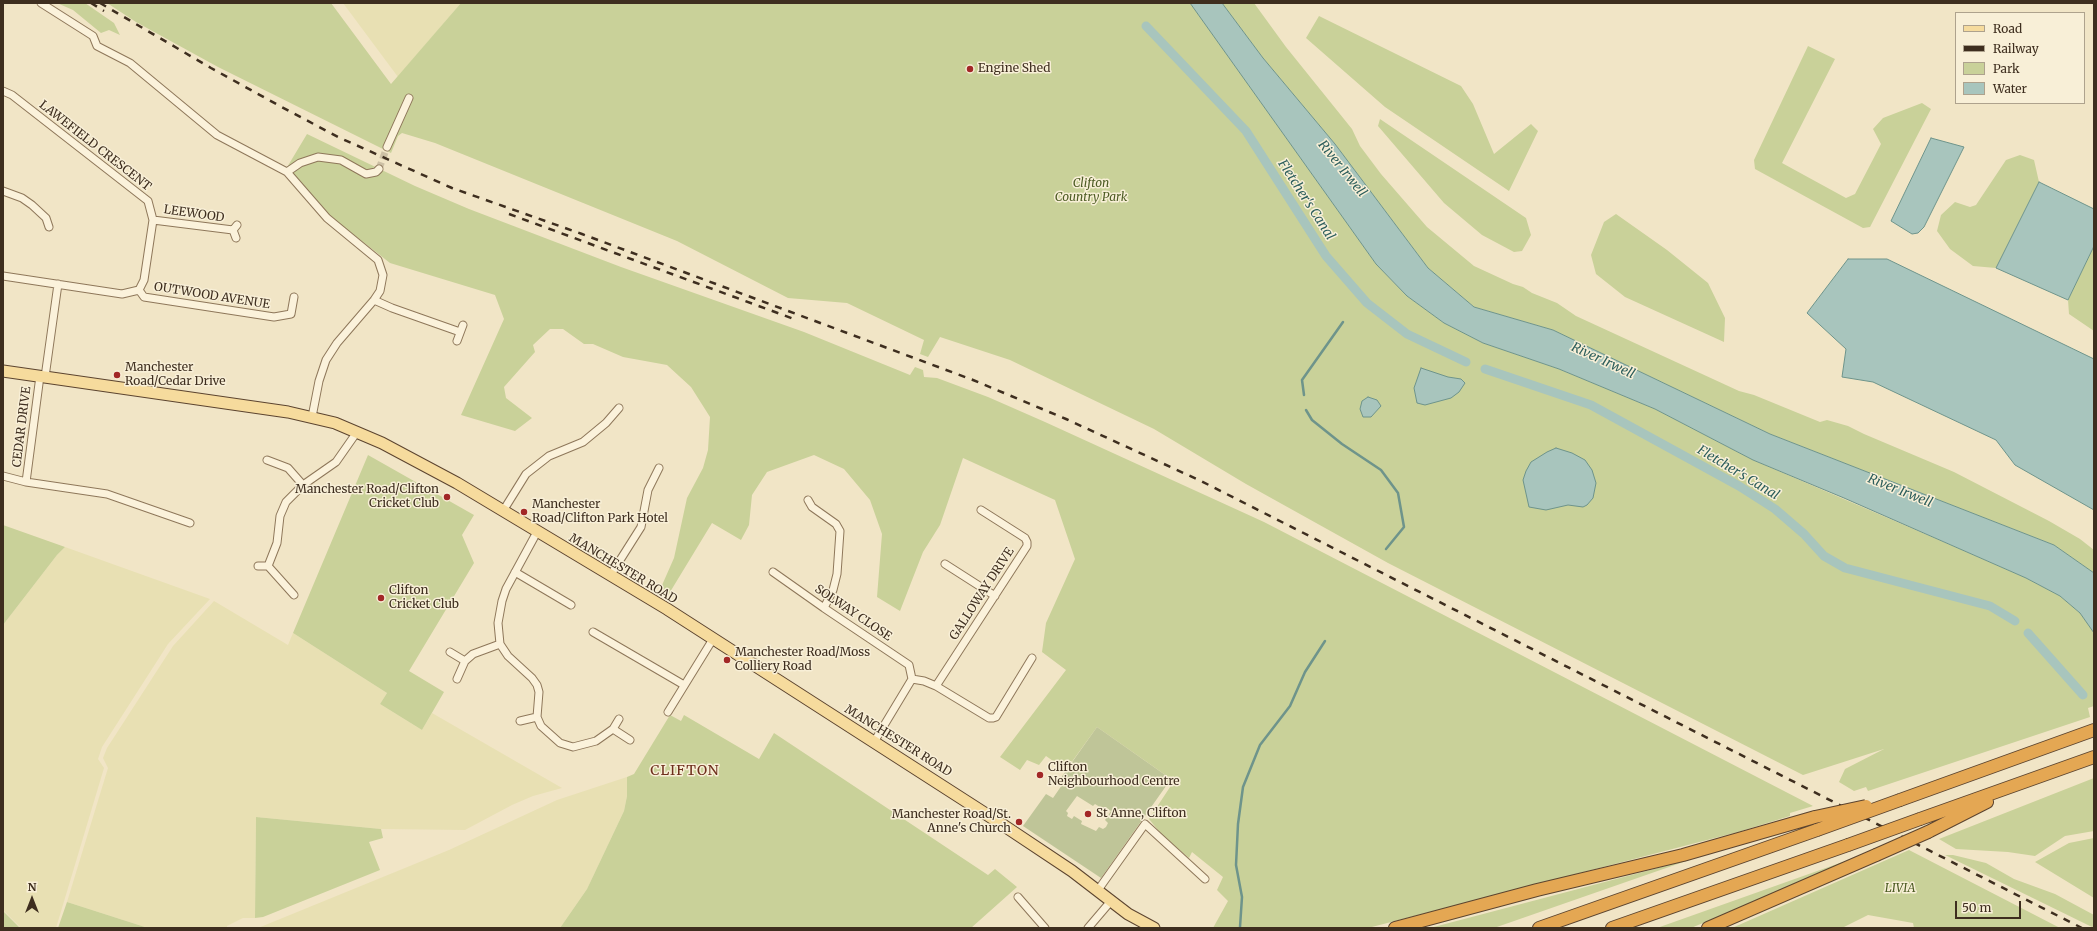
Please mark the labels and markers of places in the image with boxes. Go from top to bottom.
place label: Engine Shed [978,62,1050,76]
marker: Engine Shed [965,64,975,74]
place label: Manchester Road/Cedar Drive [125,361,226,389]
marker: Manchester Road/Cedar Drive [112,370,122,380]
place label: Manchester Road/Clifton Cricket Club [295,483,439,511]
marker: Manchester Road/Clifton Cricket Club [442,492,452,502]
place label: Manchester Road/Clifton Park Hotel [532,498,668,526]
marker: Manchester Road/Clifton Park Hotel [519,507,529,517]
place label: Clifton Cricket Club [389,584,459,612]
marker: Clifton Cricket Club [376,593,386,603]
place label: Manchester Road/Moss Colliery Road [735,646,870,674]
marker: Manchester Road/Moss Colliery Road [722,655,732,665]
place label: Clifton Neighbourhood Centre [1048,761,1180,789]
marker: Clifton Neighbourhood Centre [1035,770,1045,780]
place label: St Anne, Clifton [1096,807,1186,821]
place label: Manchester Road/St. Anne's Church [892,808,1011,836]
marker: St Anne, Clifton [1083,809,1093,819]
marker: Manchester Road/St. Anne's Church [1014,817,1024,827]

